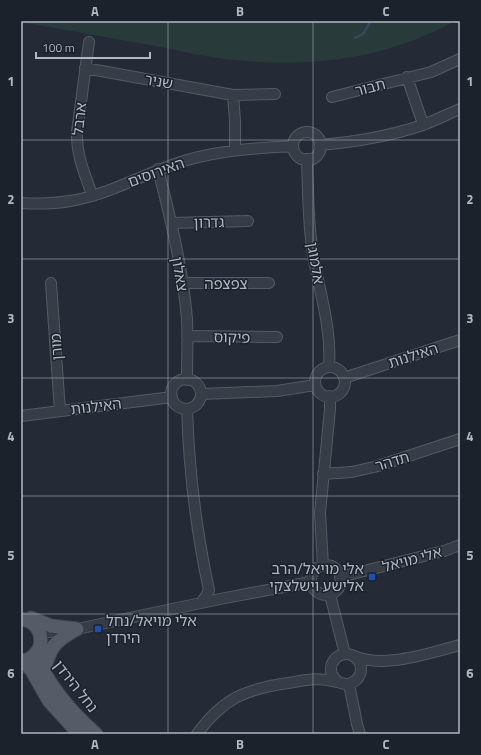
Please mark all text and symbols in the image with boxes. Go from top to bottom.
text: A [91,1,99,21]
text: B [236,1,244,21]
text: C [382,1,390,21]
scale bar [36,34,150,60]
text: 100 m [42,38,75,57]
street label: שניר [143,67,175,95]
text: 1 [7,71,15,91]
text: 1 [466,71,474,91]
street label: תבור [352,72,388,102]
street label: ארבל [66,101,92,137]
street label: האירוסים [124,151,188,193]
text: 2 [7,189,15,209]
text: 2 [466,189,474,209]
street label: גדרון [194,210,225,234]
street label: אלמוגן [301,240,331,286]
street label: צאלון [166,255,194,293]
street label: צפצפה [204,272,248,295]
text: 3 [7,308,15,328]
text: 3 [466,308,474,328]
street label: פיקוס [213,325,251,349]
street label: מורן [44,333,68,361]
street label: האילנות [385,336,441,374]
street label: האילנות [69,391,123,421]
text: 4 [7,426,15,446]
text: 4 [466,426,474,446]
street label: תדהר [372,445,412,477]
street label: אלי מויאל [380,540,444,578]
text: 5 [7,545,15,565]
text: 5 [466,545,474,565]
place label: אלי מויאל/הרב אלישע וישלצקי [269,557,364,597]
marker: אלי מויאל/הרב אלישע וישלצקי [367,572,377,582]
place label: אלי מויאל/נחל הירדן [106,609,197,649]
marker: אלי מויאל/נחל הירדן [93,624,103,634]
street label: נחל הירדן [48,655,104,717]
text: 6 [7,663,15,683]
text: 6 [466,663,474,683]
text: A [91,734,99,754]
text: B [236,734,244,754]
text: C [382,734,390,754]

